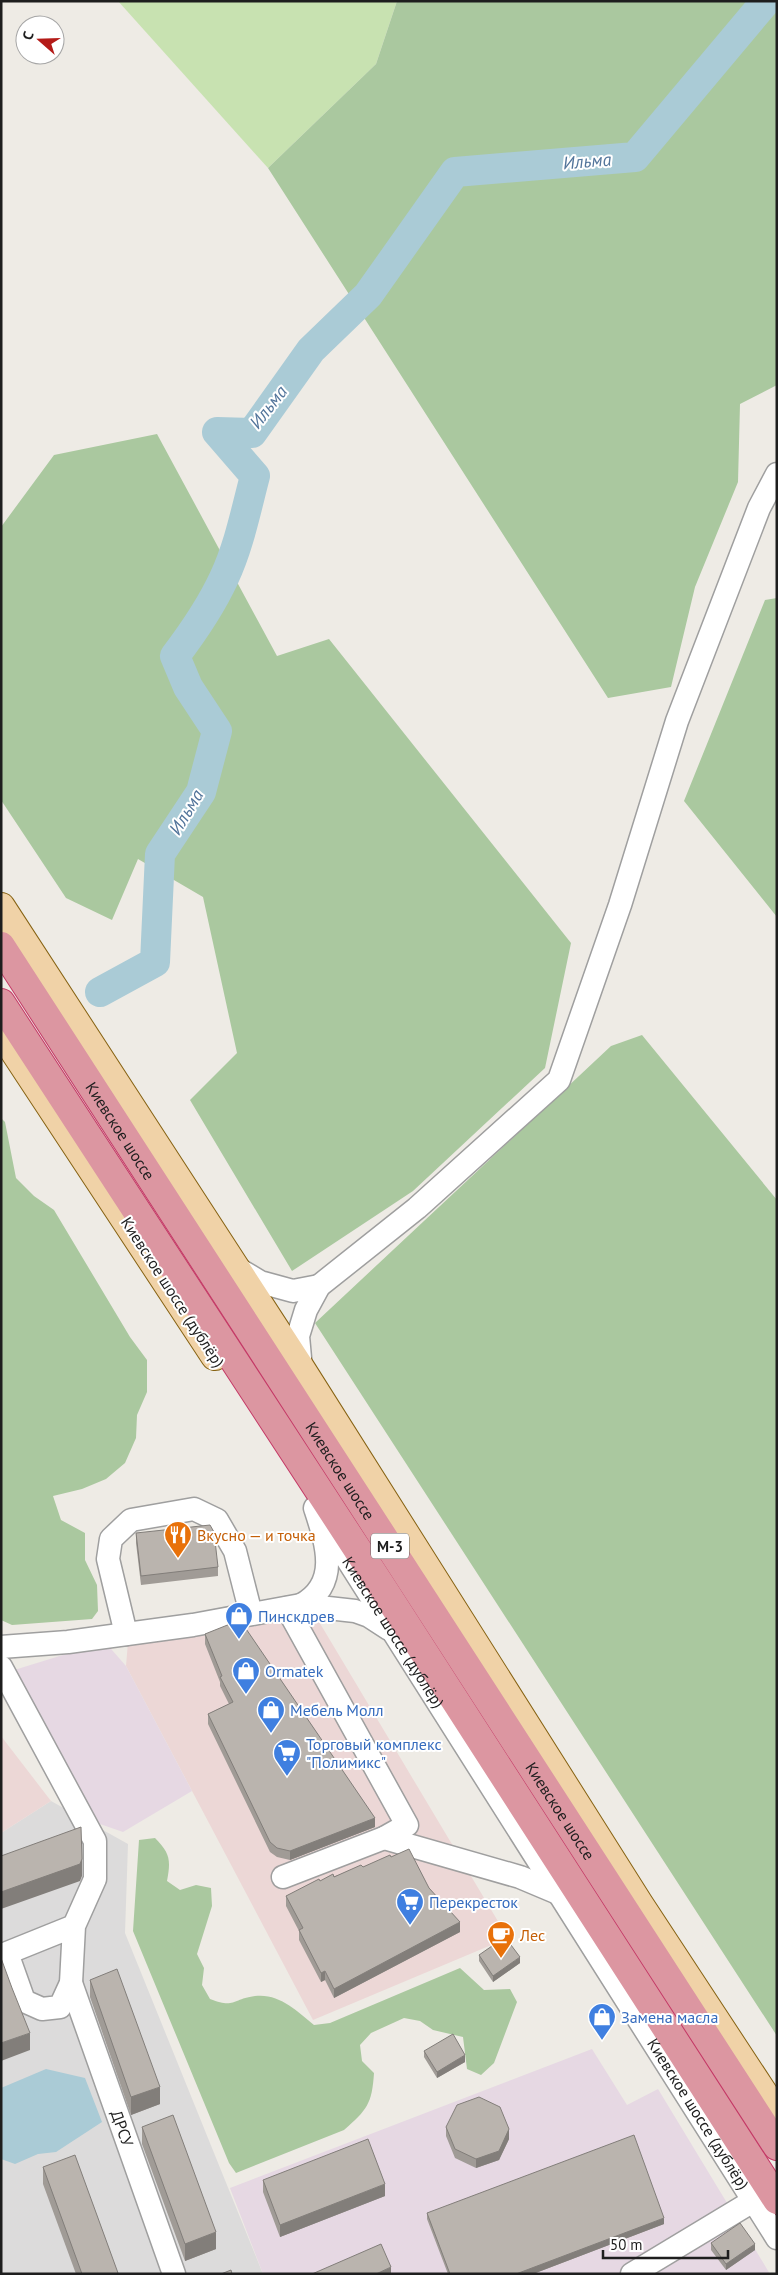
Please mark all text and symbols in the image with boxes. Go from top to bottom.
north arrow [15,15,65,65]
text: С [18,29,38,42]
water label: Ильма [562,147,612,175]
water label: Ильма [244,381,292,433]
water label: Ильма [164,785,208,839]
street label: Киевское шоссе [82,1078,159,1183]
street label: Киевское шоссе (дублёр) [117,1213,229,1371]
street label: Киевское шоссе [301,1418,379,1524]
restaurant icon: Вкусно — и точка [163,1520,193,1559]
place label: Вкусно — и точка [197,1525,316,1545]
road number: М-3 [371,1534,409,1558]
street label: Киевское шоссе (дублёр) [338,1553,449,1712]
shop icon: Пинскдрев [224,1601,254,1640]
place label: Пинскдрев [258,1606,335,1626]
shop icon: Ormatek [231,1656,261,1695]
place label: Ormatek [265,1661,324,1681]
shop icon: Мебель Молл [256,1695,286,1734]
place label: Мебель Молл [290,1700,384,1720]
place label: Торговый комплекс "Полимикс" [306,1734,442,1772]
supermarket icon: Торговый комплекс "Полимикс" [272,1738,302,1777]
street label: Киевское шоссе [521,1758,599,1864]
supermarket icon: Перекресток [395,1887,425,1926]
place label: Перекресток [429,1892,518,1912]
cafe icon: Лес [486,1920,516,1959]
place label: Лес [519,1925,545,1945]
shop icon: Замена масла [587,2002,617,2041]
place label: Замена масла [621,2007,718,2027]
street label: Киевское шоссе (дублёр) [643,2034,754,2193]
street label: ДРСУ [107,2107,138,2149]
scale bar [603,2228,728,2260]
text: 50 m [610,2235,643,2254]

